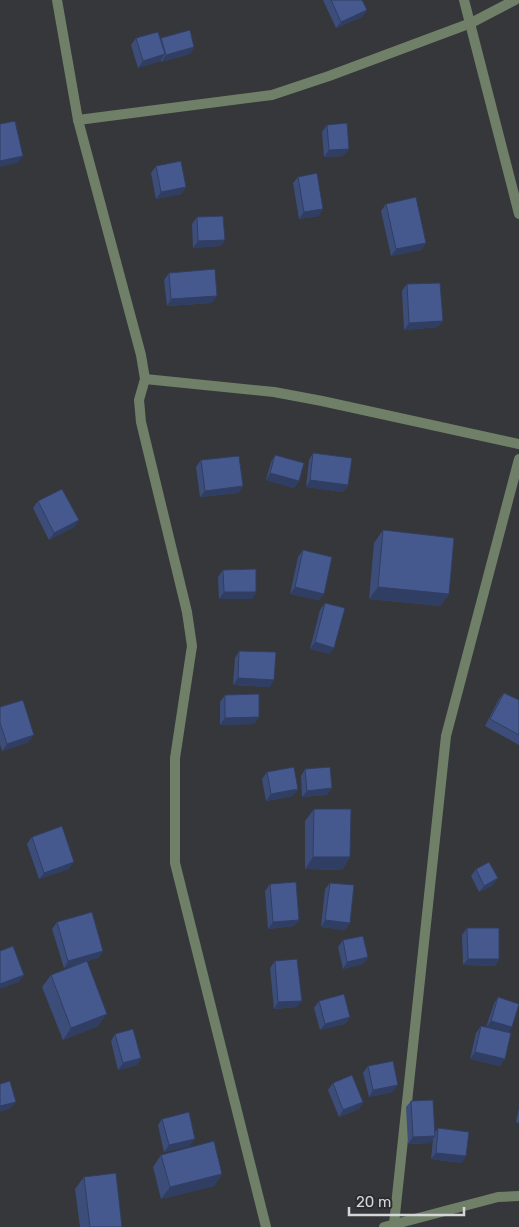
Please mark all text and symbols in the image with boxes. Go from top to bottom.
scale bar [349,1184,464,1216]
text: 20 m [356,1193,391,1211]

